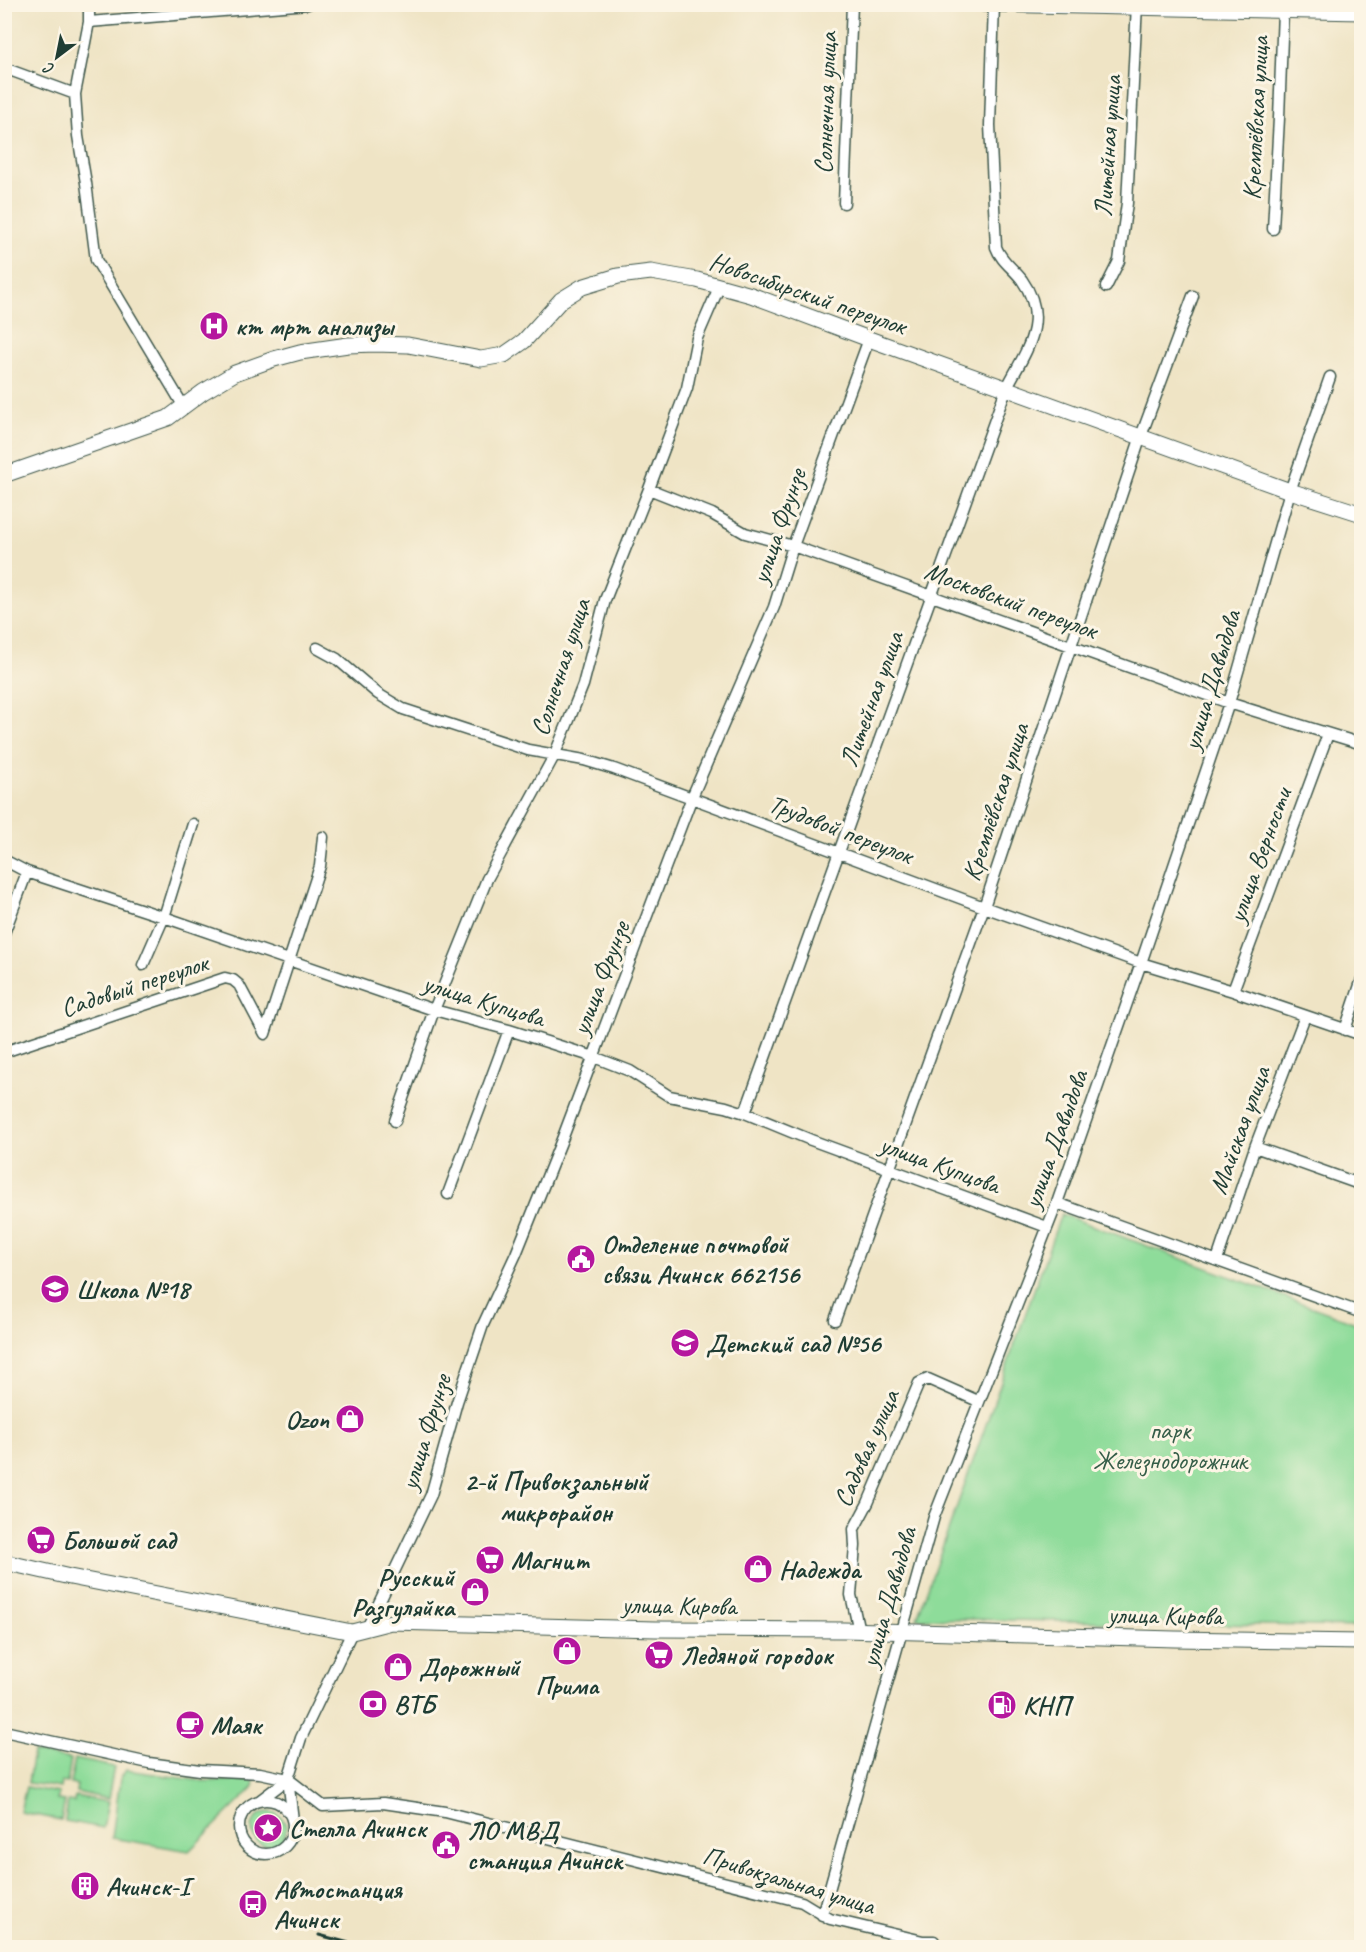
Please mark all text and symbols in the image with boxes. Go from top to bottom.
north arrow [27,27,87,87]
street label: Солнечная улица [807,30,845,174]
street label: Кремлёвская улица [1235,34,1276,201]
text: С [39,57,58,79]
street label: Литейная улица [1086,73,1129,218]
street label: Новосибирский переулок [705,244,913,343]
hospital icon: кт мрт анализы [198,310,230,342]
place label: кт мрт анализы [235,310,396,343]
street label: улица Фрунзе [743,463,814,590]
street label: Московский переулок [920,554,1104,648]
street label: Солнечная улица [523,593,599,740]
street label: улица Давыдова [1174,605,1249,756]
street label: Литейная улица [832,626,912,771]
street label: Кремлёвская улица [954,718,1037,885]
street label: улица Верности [1219,781,1300,929]
street label: Трудовой переулок [764,787,920,873]
street label: улица Фрунзе [563,915,638,1042]
street label: Садовый переулок [56,945,214,1025]
street label: улица Купцова [417,966,551,1035]
street label: Майская улица [1201,1060,1278,1199]
street label: улица Давыдова [1015,1064,1096,1215]
street label: улица Купцова [874,1127,1006,1202]
place label: Отделение почтовой связи Ачинск 662156 [602,1228,801,1291]
public building icon: Отделение почтовой связи Ачинск 662156 [565,1243,597,1275]
school or university icon: Школа №18 [39,1273,71,1305]
place label: Школа №18 [76,1273,192,1306]
school or university icon: Детский сад №56 [669,1327,701,1359]
place label: Детский сад №56 [706,1327,882,1360]
street label: улица Фрунзе [392,1369,459,1496]
street label: Садовая улица [826,1383,908,1512]
place label: Ozon [286,1403,330,1436]
shop icon: Ozon [334,1403,366,1435]
park label: парк Железнодорожник [1093,1414,1249,1477]
district label: 2-й Привокзальный микрорайон [464,1464,650,1529]
street label: улица Давыдова [852,1522,925,1673]
supermarket icon: Большой сад [25,1524,57,1556]
place label: Большой сад [62,1524,178,1557]
supermarket icon: Магнит [474,1544,506,1576]
place label: Магнит [511,1544,591,1577]
shop icon: Надежда [742,1553,774,1585]
place label: Надежда [779,1553,863,1586]
place label: Русский Разгуляйка [352,1561,456,1624]
shop icon: Русский Разгуляйка [459,1576,491,1608]
street label: улица Кирова [619,1588,739,1623]
street label: улица Кирова [1105,1598,1225,1633]
shop icon: Прима [551,1635,583,1667]
supermarket icon: Ледяной городок [643,1639,675,1671]
place label: Ледяной городок [680,1639,835,1672]
shop icon: Дорожный [382,1651,414,1683]
place label: Дорожный [419,1651,522,1684]
place label: Прима [536,1669,600,1702]
bank icon: ВТБ [357,1688,389,1720]
place label: ВТБ [394,1688,439,1721]
fuel station icon: КНП [986,1689,1018,1721]
place label: КНП [1023,1689,1075,1722]
cafe icon: Маяк [174,1709,206,1741]
place label: Маяк [211,1709,264,1742]
place icon: Стелла Ачинск [252,1812,284,1844]
place label: Стелла Ачинск [289,1812,429,1845]
place label: ЛО МВД станция Ачинск [467,1814,624,1877]
public building icon: ЛО МВД станция Ачинск [430,1829,462,1861]
street label: Привокзальная улица [699,1839,880,1924]
building icon: Ачинск-I [69,1870,101,1902]
place label: Ачинск-I [106,1870,196,1903]
place label: Автостанция Ачинск [274,1873,403,1936]
bus stop icon: Автостанция Ачинск [237,1888,269,1920]

